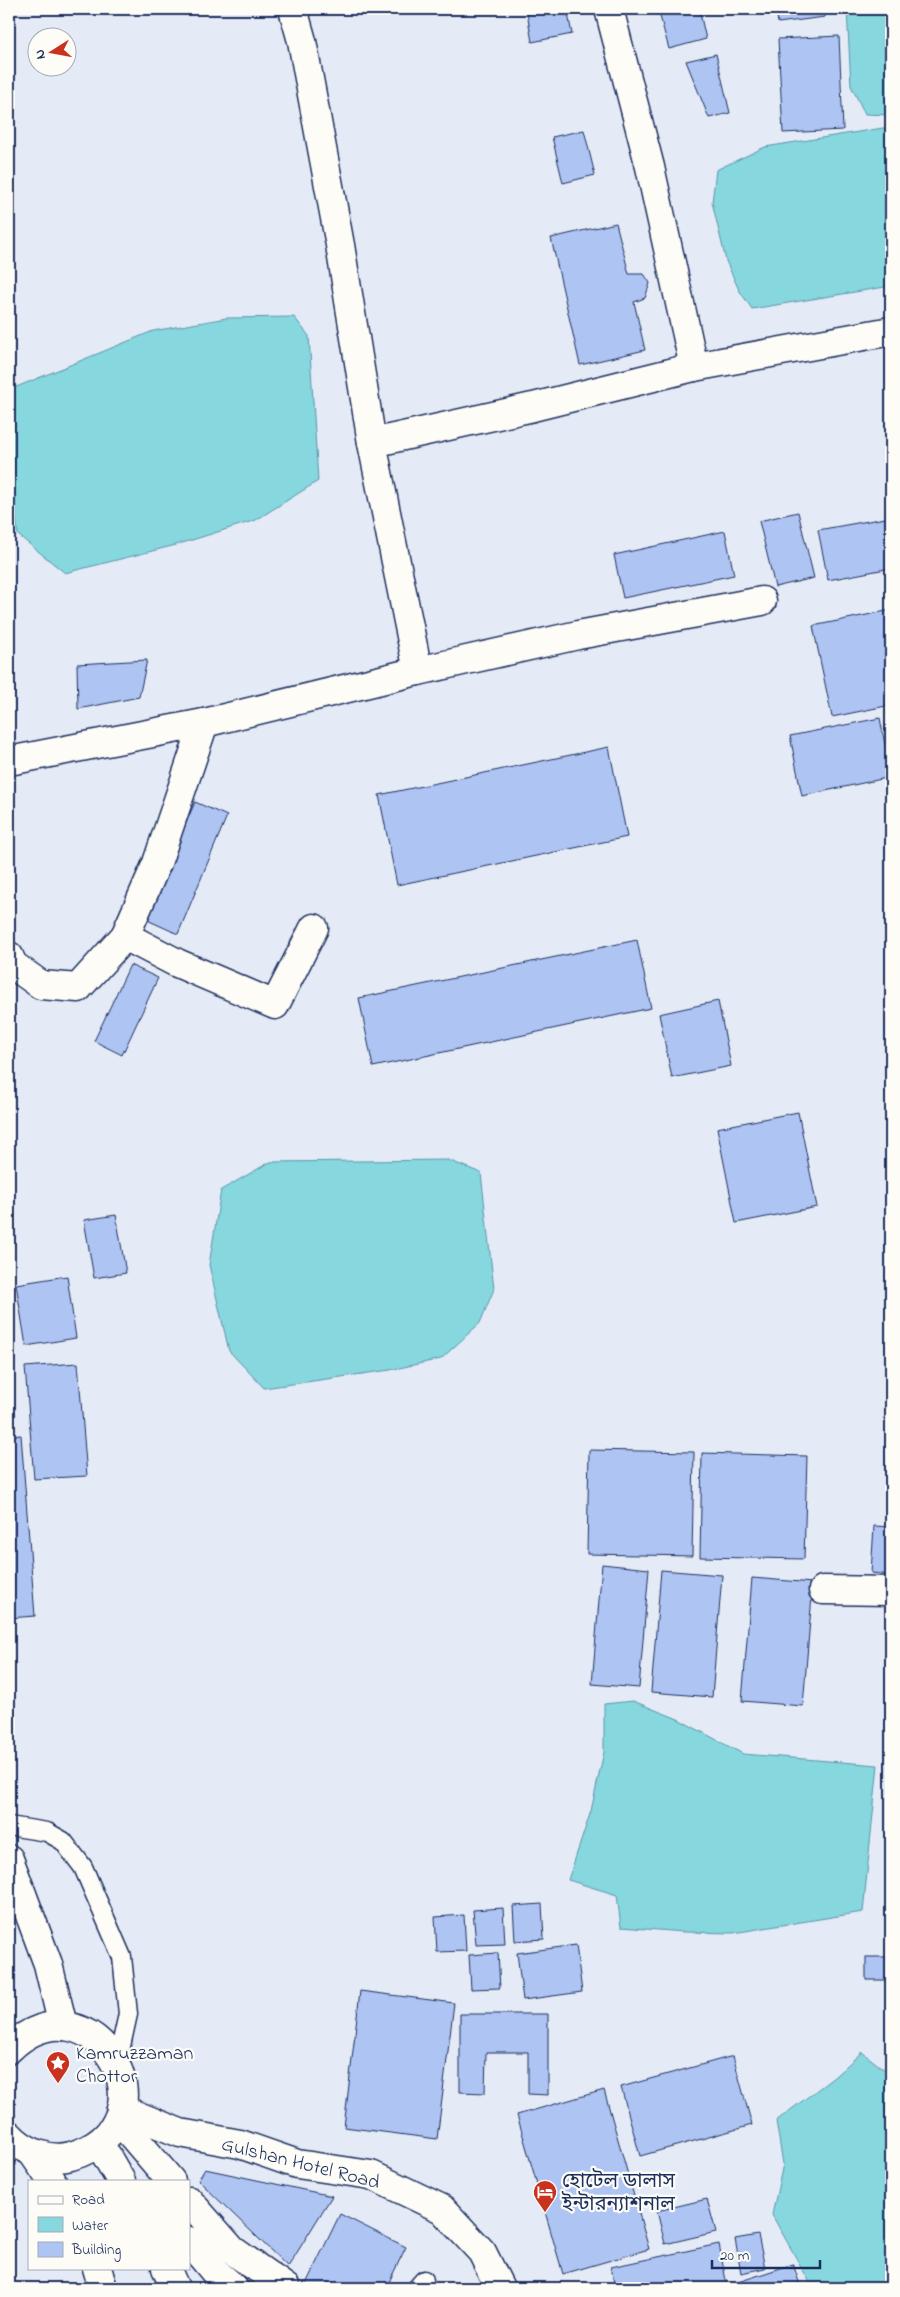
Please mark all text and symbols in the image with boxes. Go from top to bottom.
north arrow [28,28,78,78]
text: N [30,48,52,61]
place label: Kamruzzaman Chottor [76,2040,193,2092]
place icon: Kamruzzaman Chottor [45,2050,71,2084]
street label: Gulshan Hotel Road [218,2131,383,2198]
place label: হোটেল ডালাস ইন্টারন্যাশনাল [561,2168,675,2220]
hotel icon: হোটেল ডালাস ইন্টারন্যাশনাল [532,2179,558,2213]
legend [28,2180,190,2270]
text: Road [72,2189,105,2211]
text: Water [72,2215,108,2237]
scale bar [712,2237,820,2269]
text: Building [71,2239,121,2262]
text: 20 m [720,2245,750,2267]

